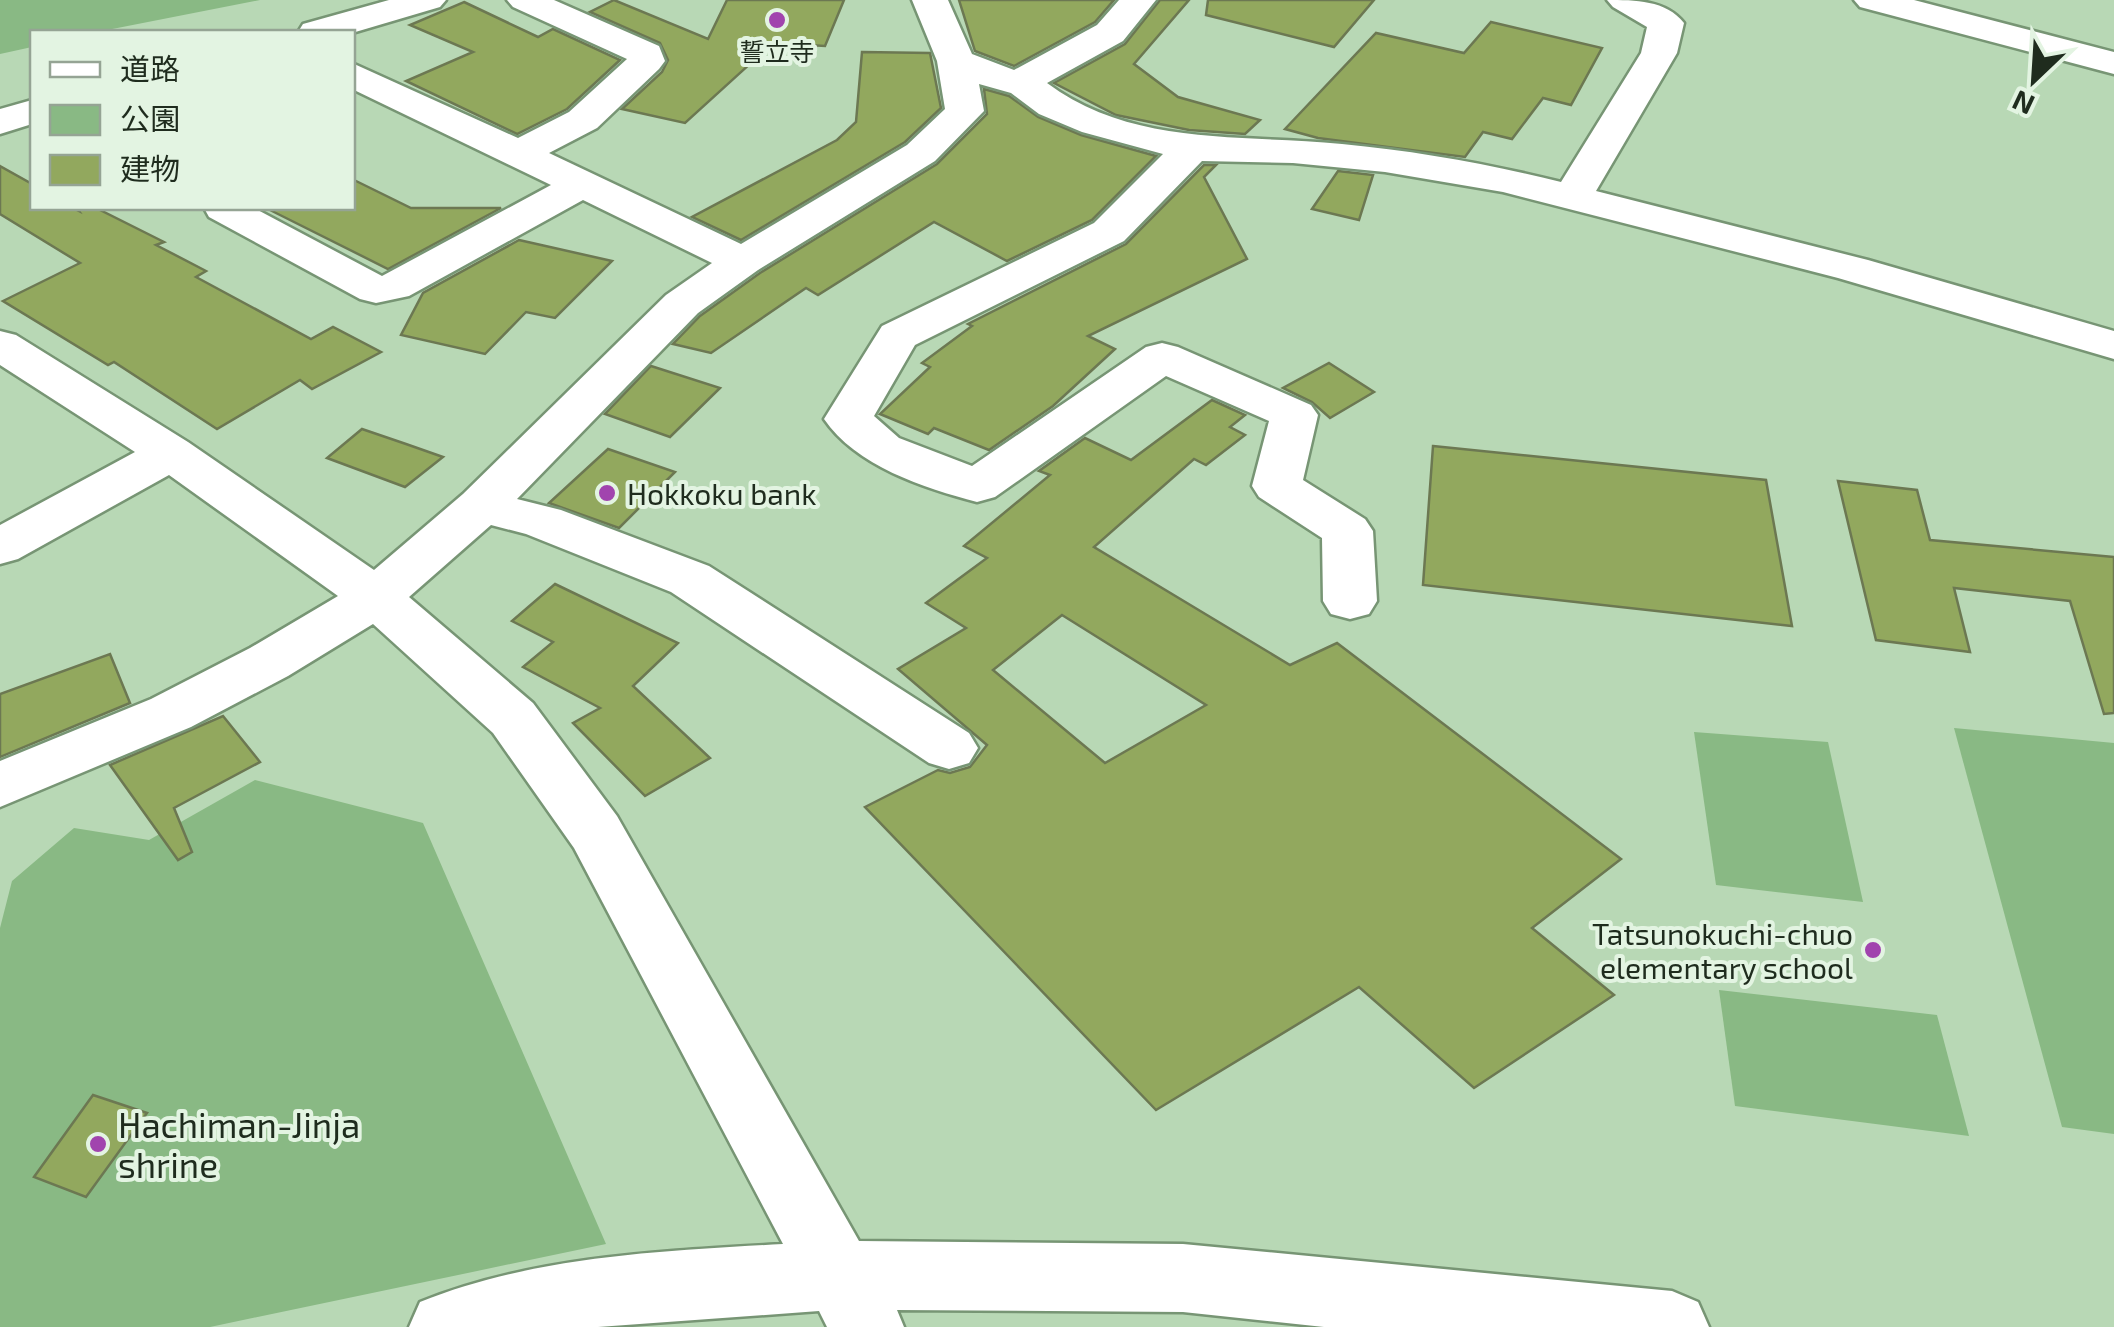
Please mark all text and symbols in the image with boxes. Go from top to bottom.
marker: 誓立寺 [766,9,788,31]
legend [30,30,355,210]
north arrow [1984,30,2084,130]
place label: 誓立寺 [739,36,815,66]
text: 道路 [120,50,180,86]
text: N [2007,84,2039,123]
text: 公園 [120,100,180,136]
text: 建物 [120,150,180,186]
place label: Hokkoku bank [627,475,817,511]
marker: Hokkoku bank [596,482,618,504]
place label: Tatsunokuchi-chuo elementary school [1592,915,1853,985]
marker: Tatsunokuchi-chuo elementary school [1862,939,1884,961]
place label: Hachiman-Jinja shrine [118,1103,360,1185]
marker: Hachiman-Jinja shrine [87,1133,109,1155]

